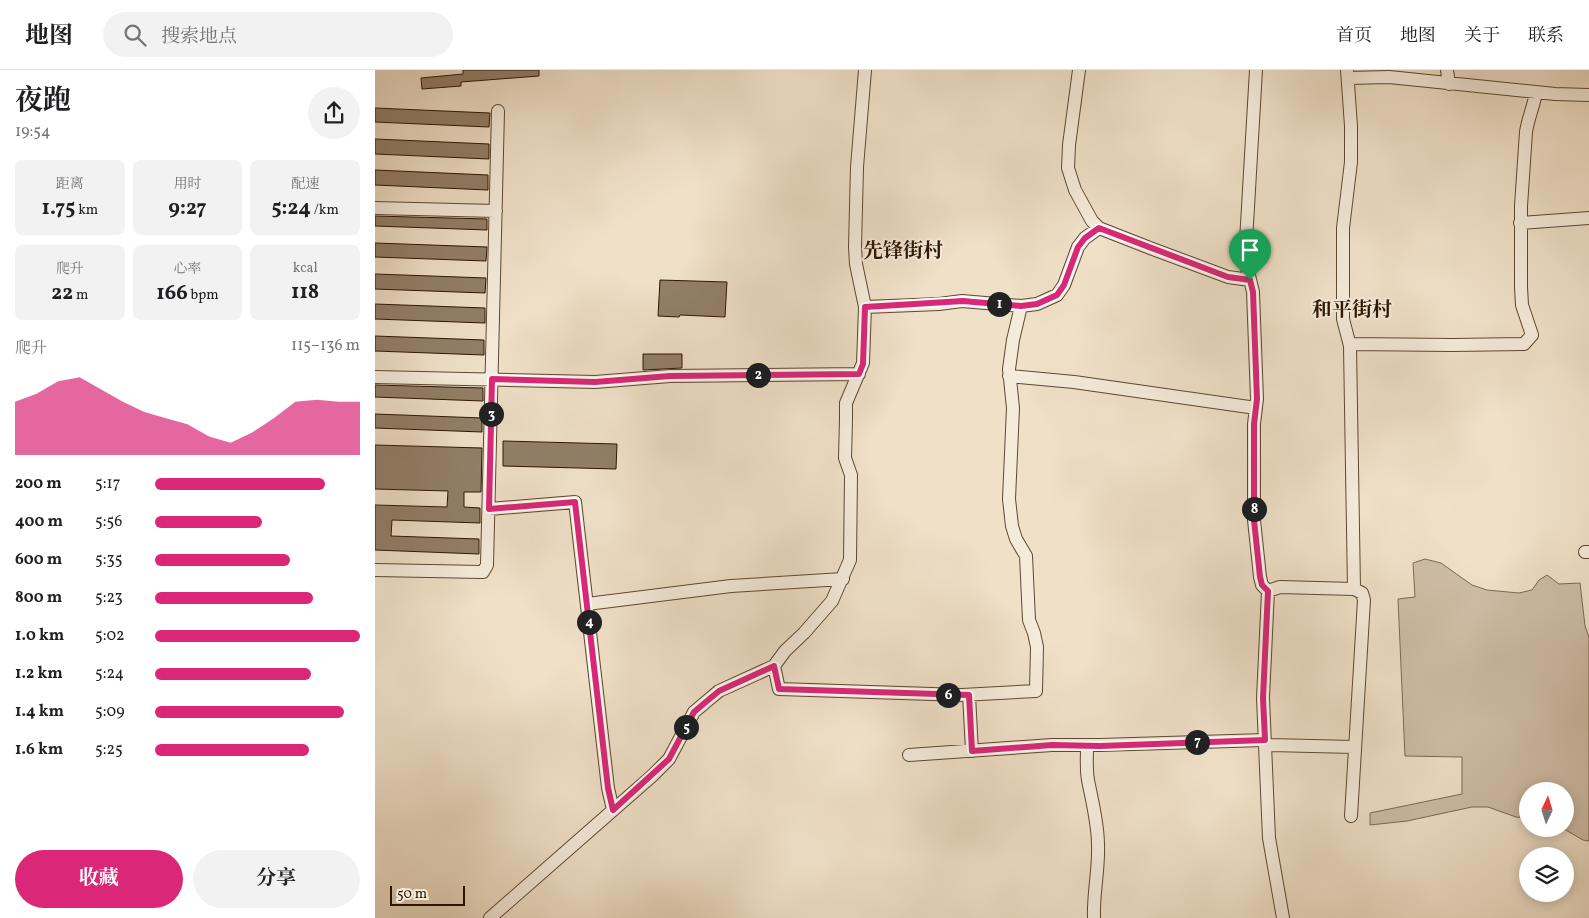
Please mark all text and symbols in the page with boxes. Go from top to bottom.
search box [103,12,453,57]
text: 地图 [25,20,73,54]
icon: search [121,21,149,49]
text: 搜索地点 [161,24,237,50]
text: 首页 [1336,24,1372,49]
text: 地图 [1400,24,1436,49]
text: 关于 [1464,24,1500,49]
text: 联系 [1528,24,1564,49]
text: 夜跑 [15,82,71,121]
button: share [308,87,360,139]
text: 19:54 [15,121,51,143]
text: 距离 [56,175,84,194]
text: 用时 [173,175,201,194]
text: 配速 [291,175,319,194]
text: 1.75 [41,194,75,223]
text: 9:27 [168,194,207,223]
text: 5:24 [271,194,311,223]
text: km [75,201,98,220]
text: /km [311,201,339,220]
pin [1229,229,1271,280]
icon: arrive [1236,236,1264,264]
district label: 先锋街村 [863,238,943,266]
text: kcal [293,259,318,278]
text: 爬升 [56,260,84,279]
text: 心率 [173,260,201,279]
text: 118 [291,278,319,307]
text: 22 [51,279,73,308]
text: 166 [156,279,188,308]
text: m [73,286,88,305]
text: bpm [188,286,219,305]
pin: 1 [987,292,1011,316]
text: 1 [997,295,1002,314]
district label: 和平街村 [1312,297,1392,325]
text: 115–136 m [291,335,360,357]
text: 爬升 [15,338,47,360]
pin: 2 [745,362,771,388]
text: 2 [755,366,762,385]
pin: 3 [479,402,503,426]
text: 3 [488,405,495,424]
text: 200 m [15,473,62,495]
text: 5:17 [95,473,120,495]
pin: 8 [1241,496,1267,522]
text: 8 [1251,500,1258,519]
text: 400 m [15,511,63,533]
text: 5:56 [95,511,122,533]
text: 600 m [15,549,62,571]
text: 5:35 [95,549,122,571]
text: 800 m [15,587,62,609]
text: 5:23 [95,587,123,609]
pin: 4 [577,610,601,634]
text: 4 [585,613,594,632]
text: 1.0 km [15,625,64,647]
text: 5:02 [95,625,125,647]
text: 1.2 km [15,663,63,685]
text: 5:24 [95,663,124,685]
pin: 6 [935,682,961,708]
text: 6 [945,686,952,705]
text: 1.4 km [15,701,64,723]
text: 5:09 [95,701,125,723]
pin: 5 [673,714,699,740]
text: 5 [683,718,690,737]
pin: 7 [1185,730,1209,754]
text: 7 [1194,733,1201,752]
text: 1.6 km [15,739,63,761]
text: 5:25 [95,739,123,761]
north arrow [1519,782,1574,838]
map controls [1519,782,1574,902]
button: layers [1519,847,1574,902]
button: 收藏 [15,850,183,908]
button: 分享 [193,850,360,908]
scale bar [390,883,465,906]
text: 50 m [397,885,427,904]

